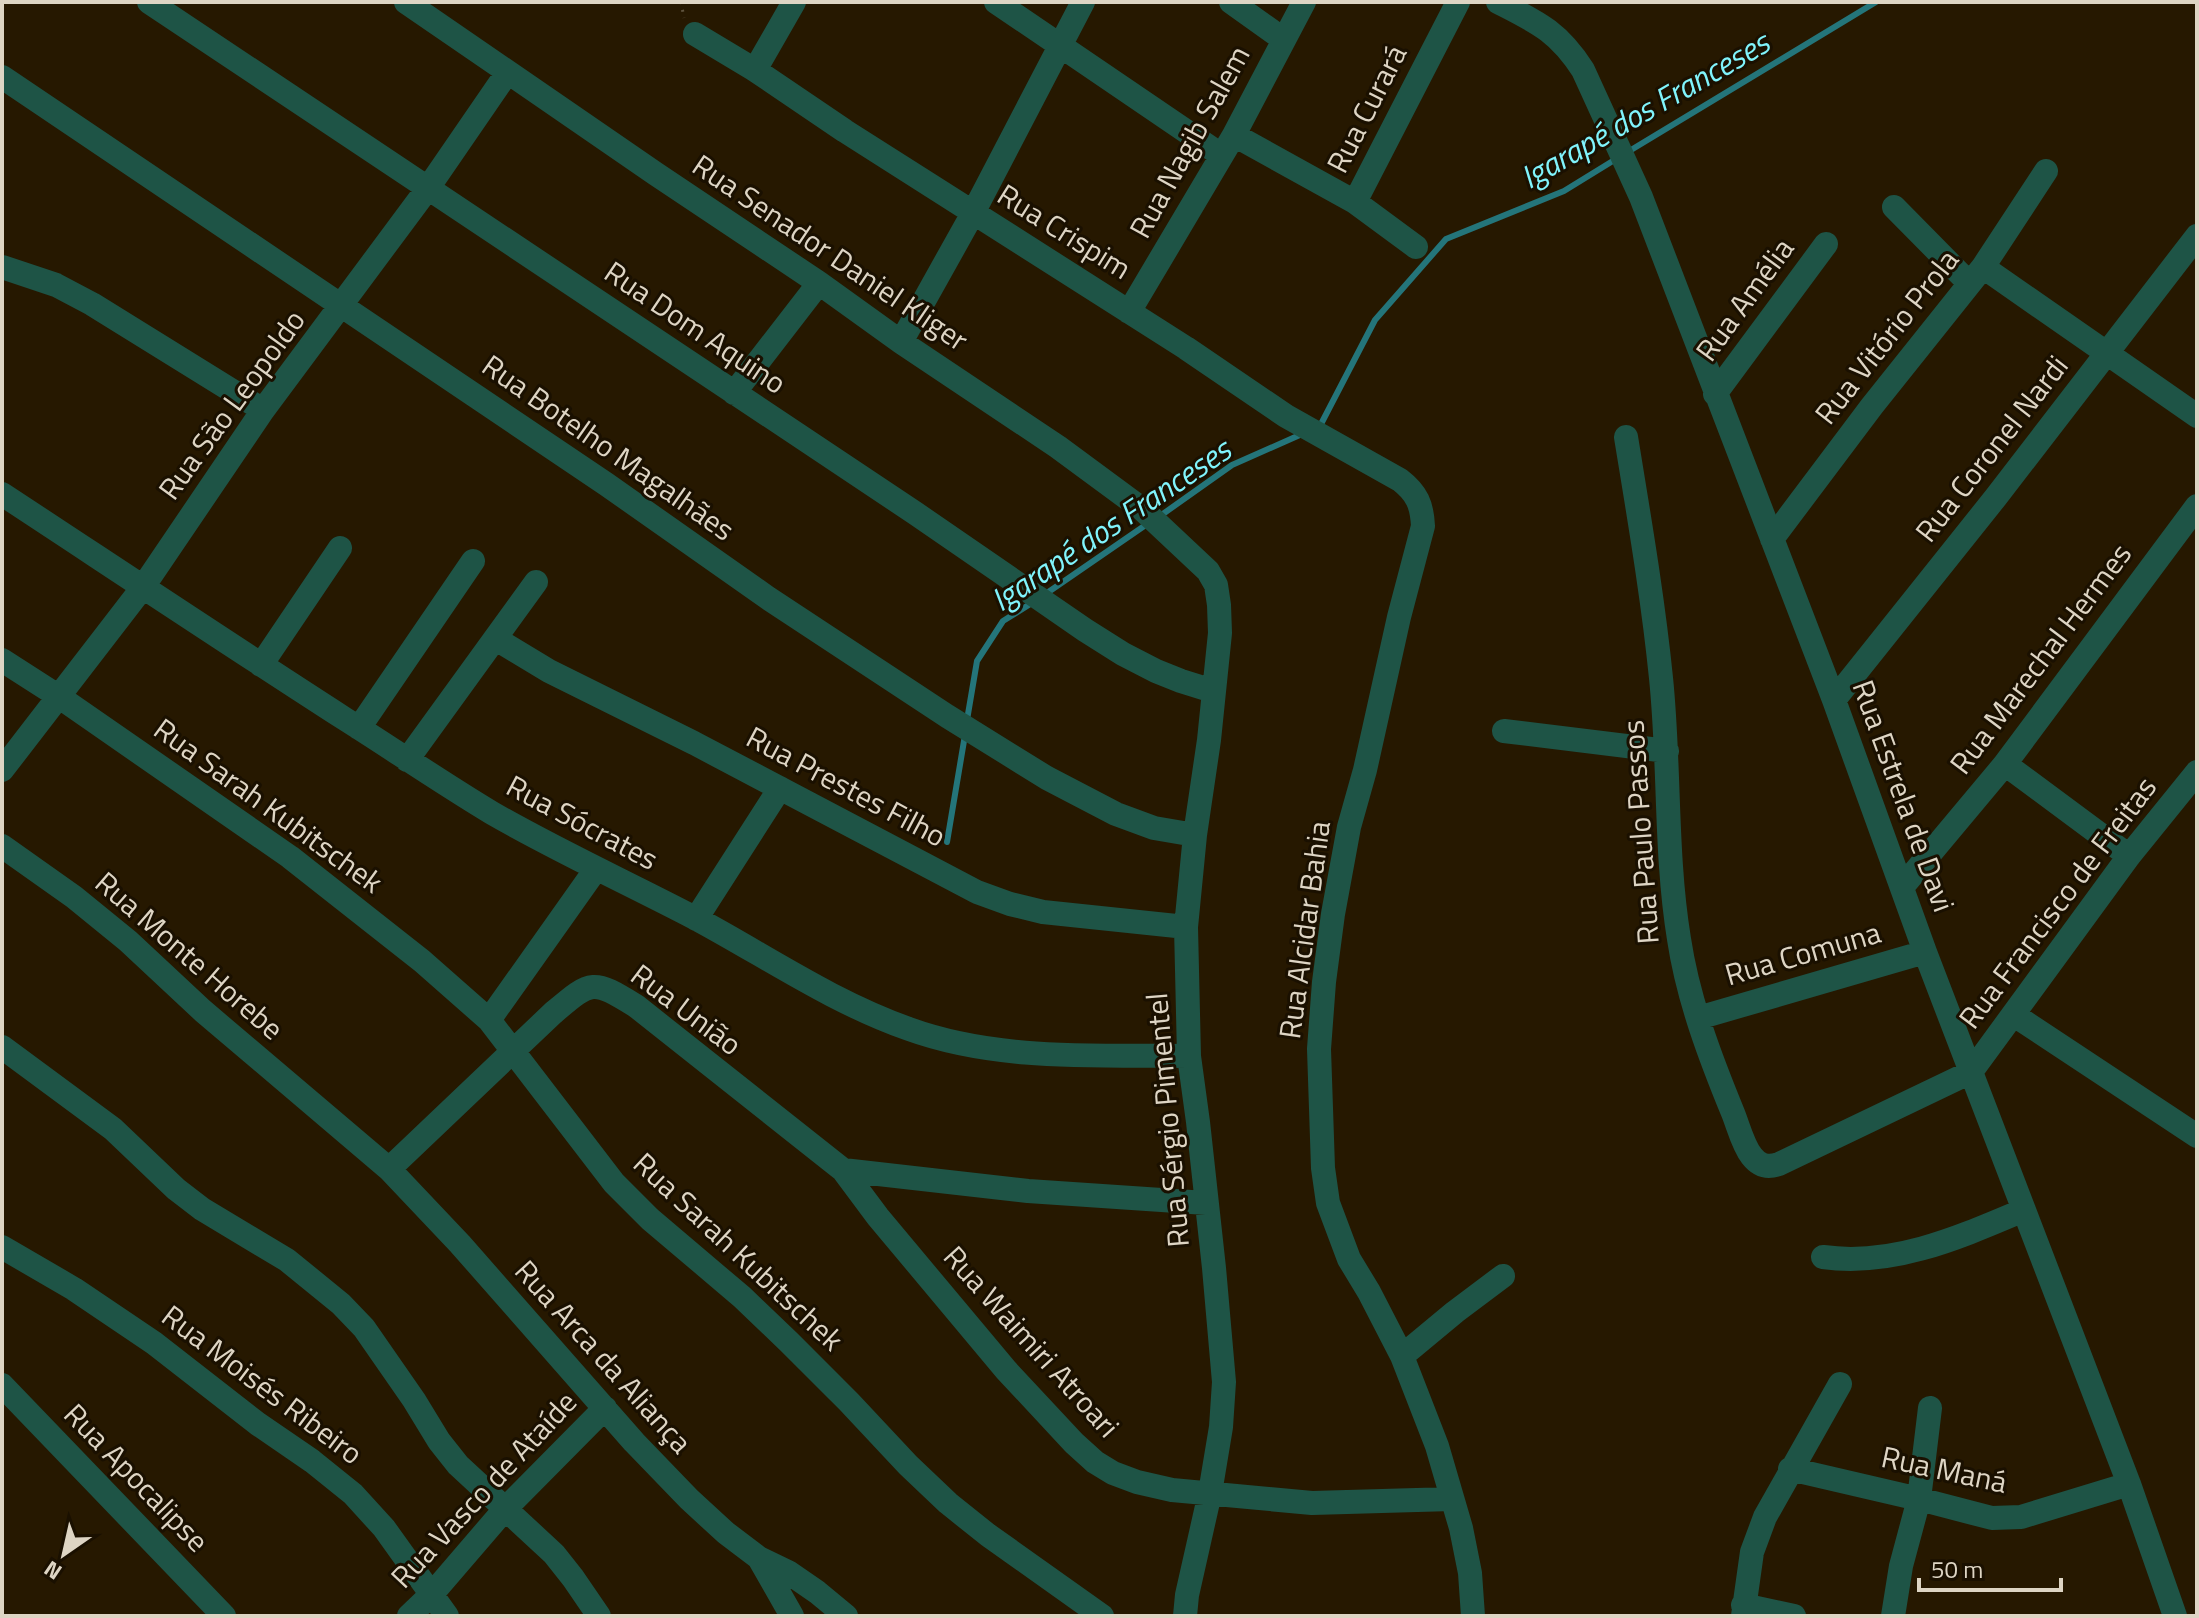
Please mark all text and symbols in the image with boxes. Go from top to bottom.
water label: Igarapé dos Franceses [1511,17,1780,200]
street label: Rua Curará [1314,36,1418,181]
street label: Rua Nagib Salem [1117,37,1261,246]
street label: Rua Senador Daniel Kliger [683,142,978,362]
street label: Rua Crispim [989,172,1141,291]
street label: Rua Amélia [1684,228,1805,371]
street label: Rua Vitório Prola [1803,239,1969,434]
street label: Rua Dom Aquino [595,249,796,405]
street label: Rua São Leopoldo [146,300,316,509]
street label: Rua Botelho Magalhães [473,343,744,552]
street label: Rua Coronel Nardi [1903,345,2079,552]
water label: Igarapé dos Franceses [981,425,1242,623]
street label: Rua Marechal Hermes [1938,533,2143,784]
street label: Rua Estrela de Davi [1841,673,1967,918]
street label: Rua Sarah Kubitschek [144,706,393,904]
street label: Rua Prestes Filho [738,714,955,858]
street label: Rua Paulo Passos [1609,719,1671,946]
street label: Rua Sócrates [498,763,667,881]
street label: Rua Francisco de Freitas [1947,767,2168,1038]
street label: Rua Alcidar Bahia [1266,818,1342,1042]
street label: Rua Monte Horebe [85,860,294,1050]
street label: Rua Comuna [1719,909,1886,997]
street label: Rua União [621,952,752,1066]
street label: Rua Sérgio Pimentel [1133,991,1201,1249]
street label: Rua Sarah Kubitschek [623,1141,854,1361]
street label: Rua Waimiri Atroari [933,1235,1131,1448]
street label: Rua Arca da Aliança [504,1249,703,1463]
street label: Rua Moisés Ribeiro [152,1293,373,1475]
street label: Rua Vasco de Ataíde [379,1380,587,1598]
street label: Rua Apocalipse [53,1392,220,1562]
street label: Rua Maná [1877,1433,2011,1505]
north arrow [24,1514,104,1594]
scale bar [1919,1542,2061,1592]
text: 50 m [1931,1551,1983,1587]
text: N [37,1552,69,1589]

